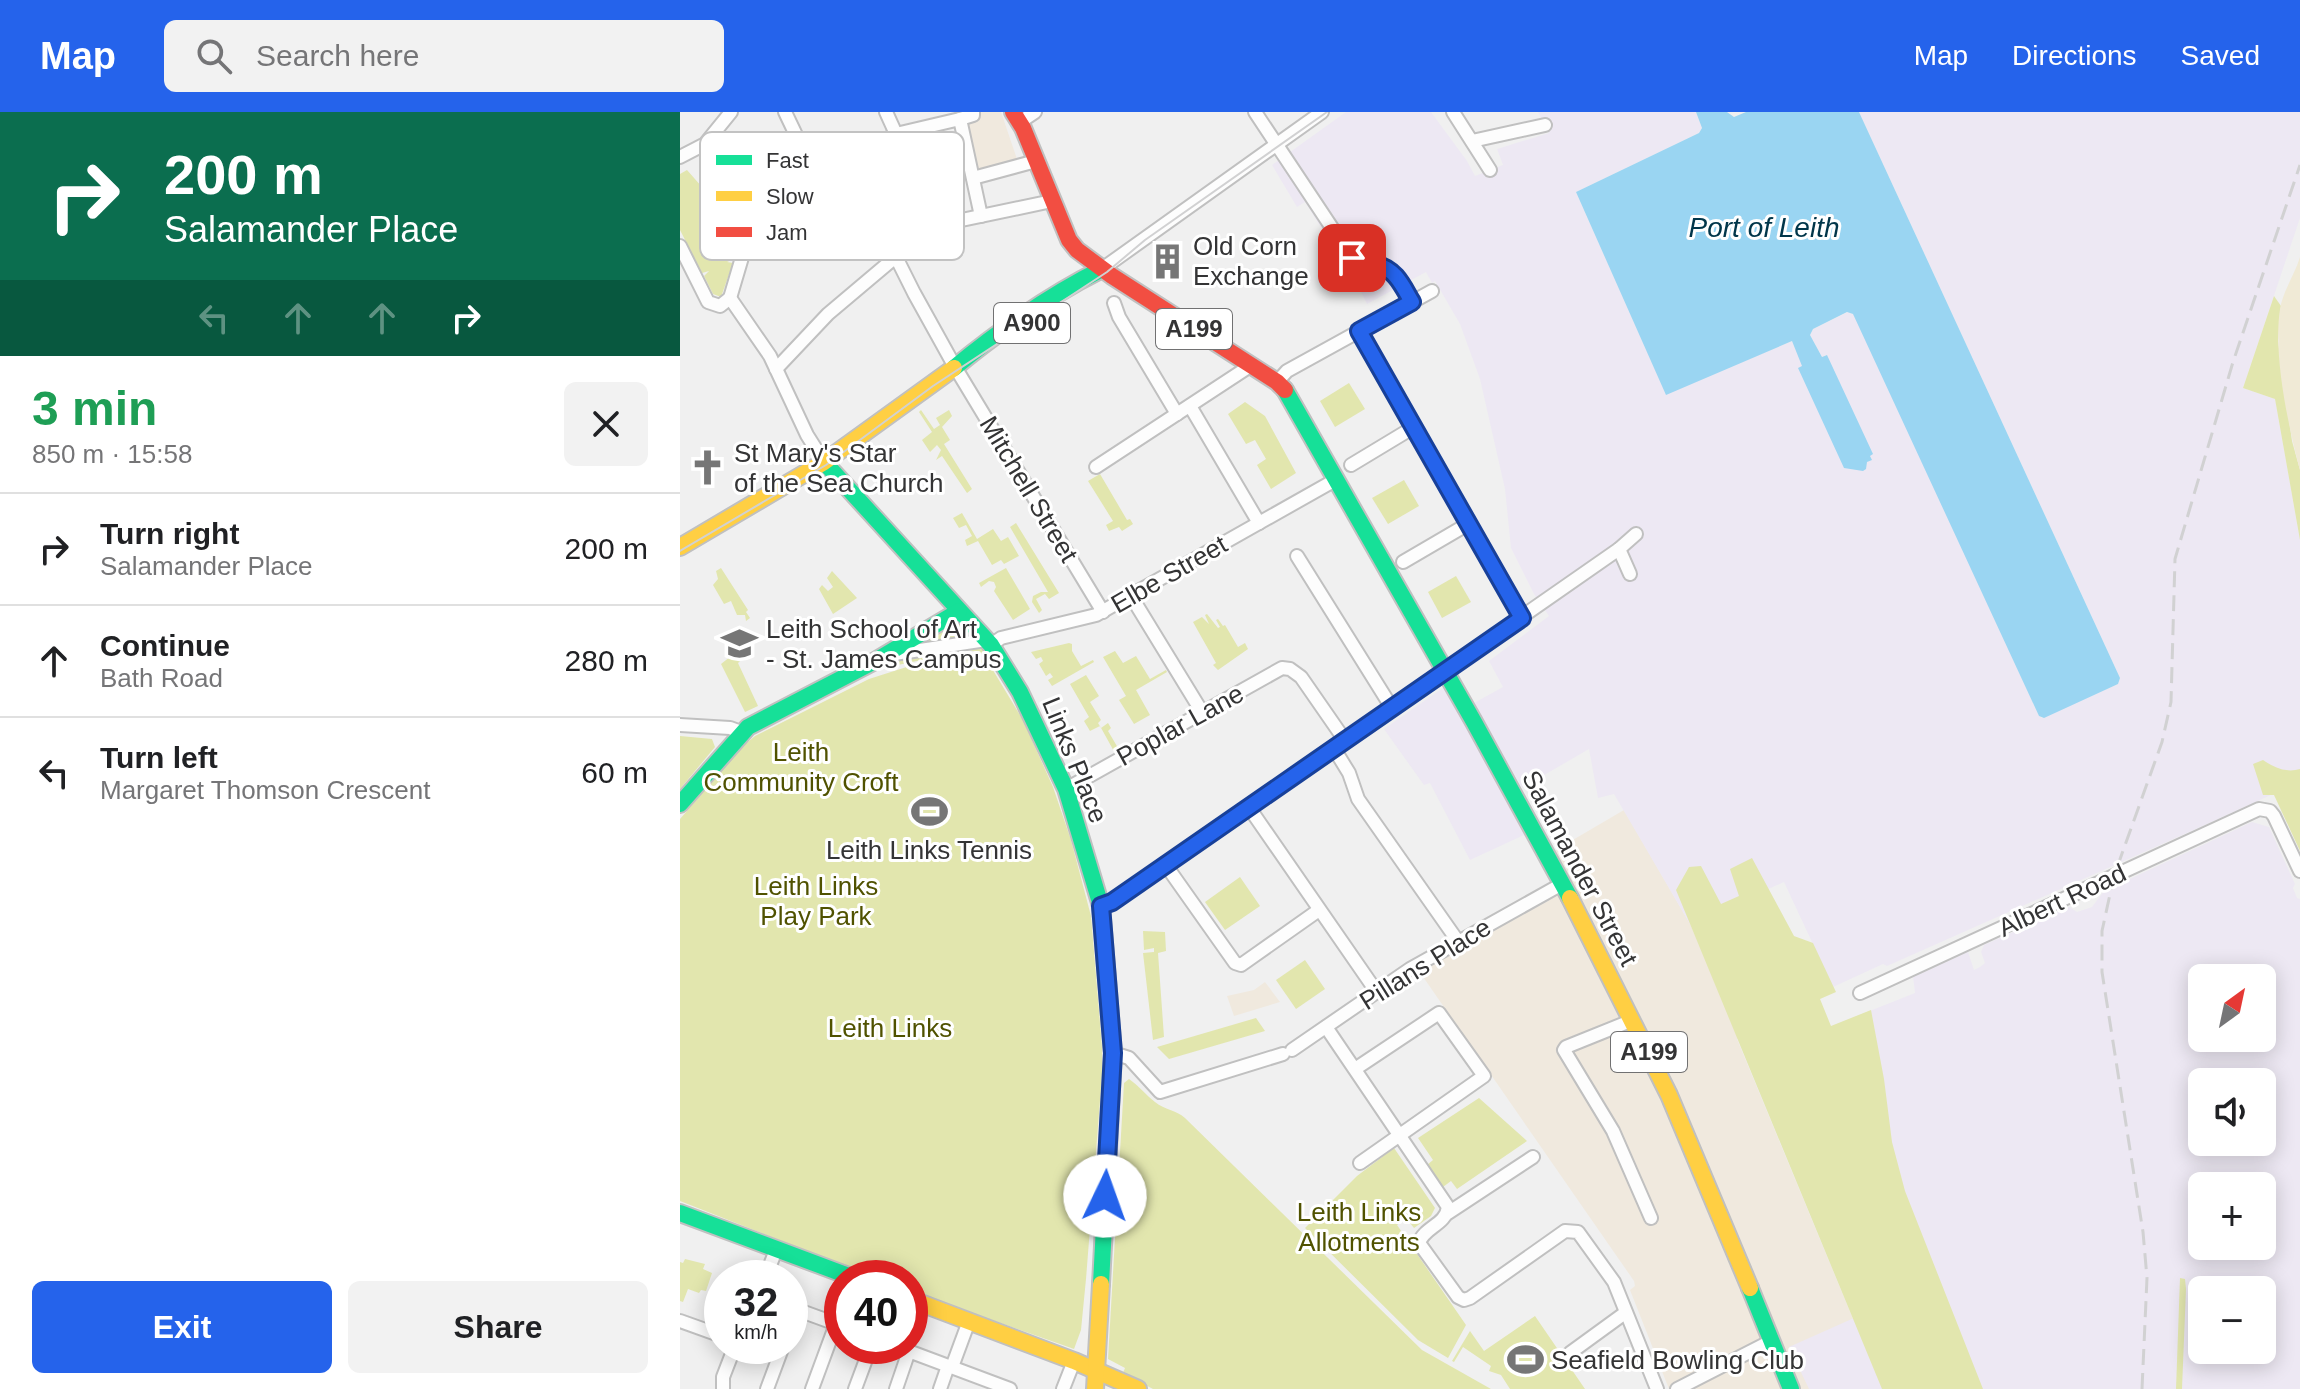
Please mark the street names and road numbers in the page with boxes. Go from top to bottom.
road number: A900 [994,303,1070,343]
road number: A199 [1156,309,1232,349]
street label: Mitchell Street [974,411,1085,568]
street label: Elbe Street [1106,528,1233,619]
street label: Poplar Lane [1111,678,1249,772]
street label: Links Place [1036,693,1114,827]
street label: Salamander Street [1516,765,1644,971]
street label: Albert Road [1993,857,2131,943]
street label: Pillans Place [1354,912,1496,1016]
road number: A199 [1611,1032,1687,1072]

